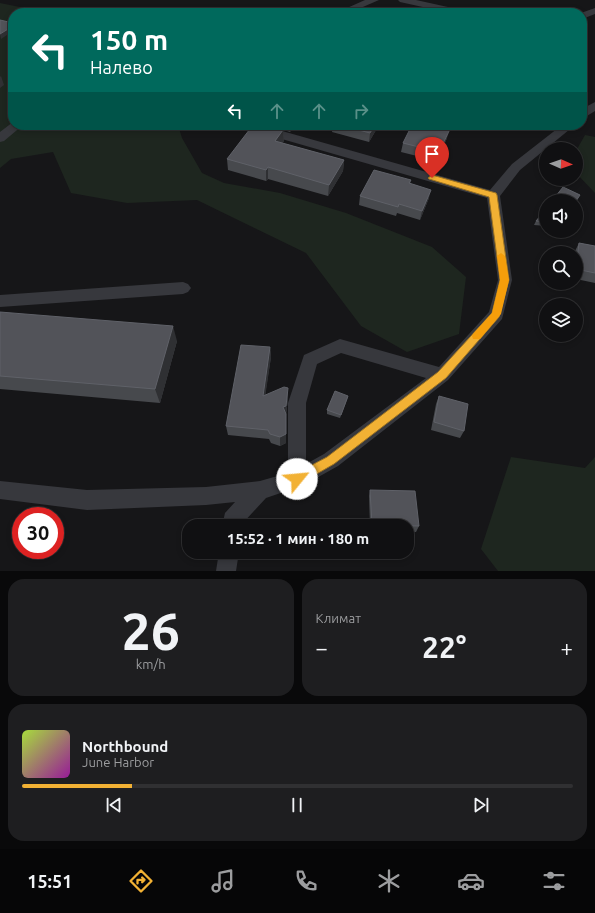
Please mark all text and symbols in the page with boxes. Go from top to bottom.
icon: left [24,24,76,76]
text: 150 m [90,24,168,55]
text: Налево [90,57,153,77]
icon: left [224,100,246,122]
icon: ahead [266,100,288,122]
icon: ahead [308,100,330,122]
icon: right [350,100,372,122]
pin [415,137,449,178]
north arrow [539,142,583,186]
map controls [539,142,583,342]
icon: arrive [421,143,443,165]
button: sound [539,194,583,238]
button: search [539,246,583,290]
button: layers [539,298,583,342]
position arrow [276,458,318,500]
speed limit sign: 30 [12,507,64,559]
text: 15:52 · 1 мин · 180 m [227,530,369,547]
text: 26 [121,602,180,660]
text: Климат [316,611,361,625]
text: 22° [422,630,466,664]
text: − [316,635,328,660]
text: + [561,635,573,660]
text: km/h [136,657,166,671]
text: Northbound [82,738,168,755]
text: June Harbor [82,755,154,769]
icon: previous [103,794,125,816]
icon: pause [286,794,308,816]
icon: next [470,794,492,816]
icon: directions [127,867,155,895]
icon: music [209,867,237,895]
icon: phone [292,867,320,895]
icon: climate [375,867,403,895]
icon: car [457,867,485,895]
icon: filters [540,867,568,895]
text: 15:51 [27,871,72,891]

